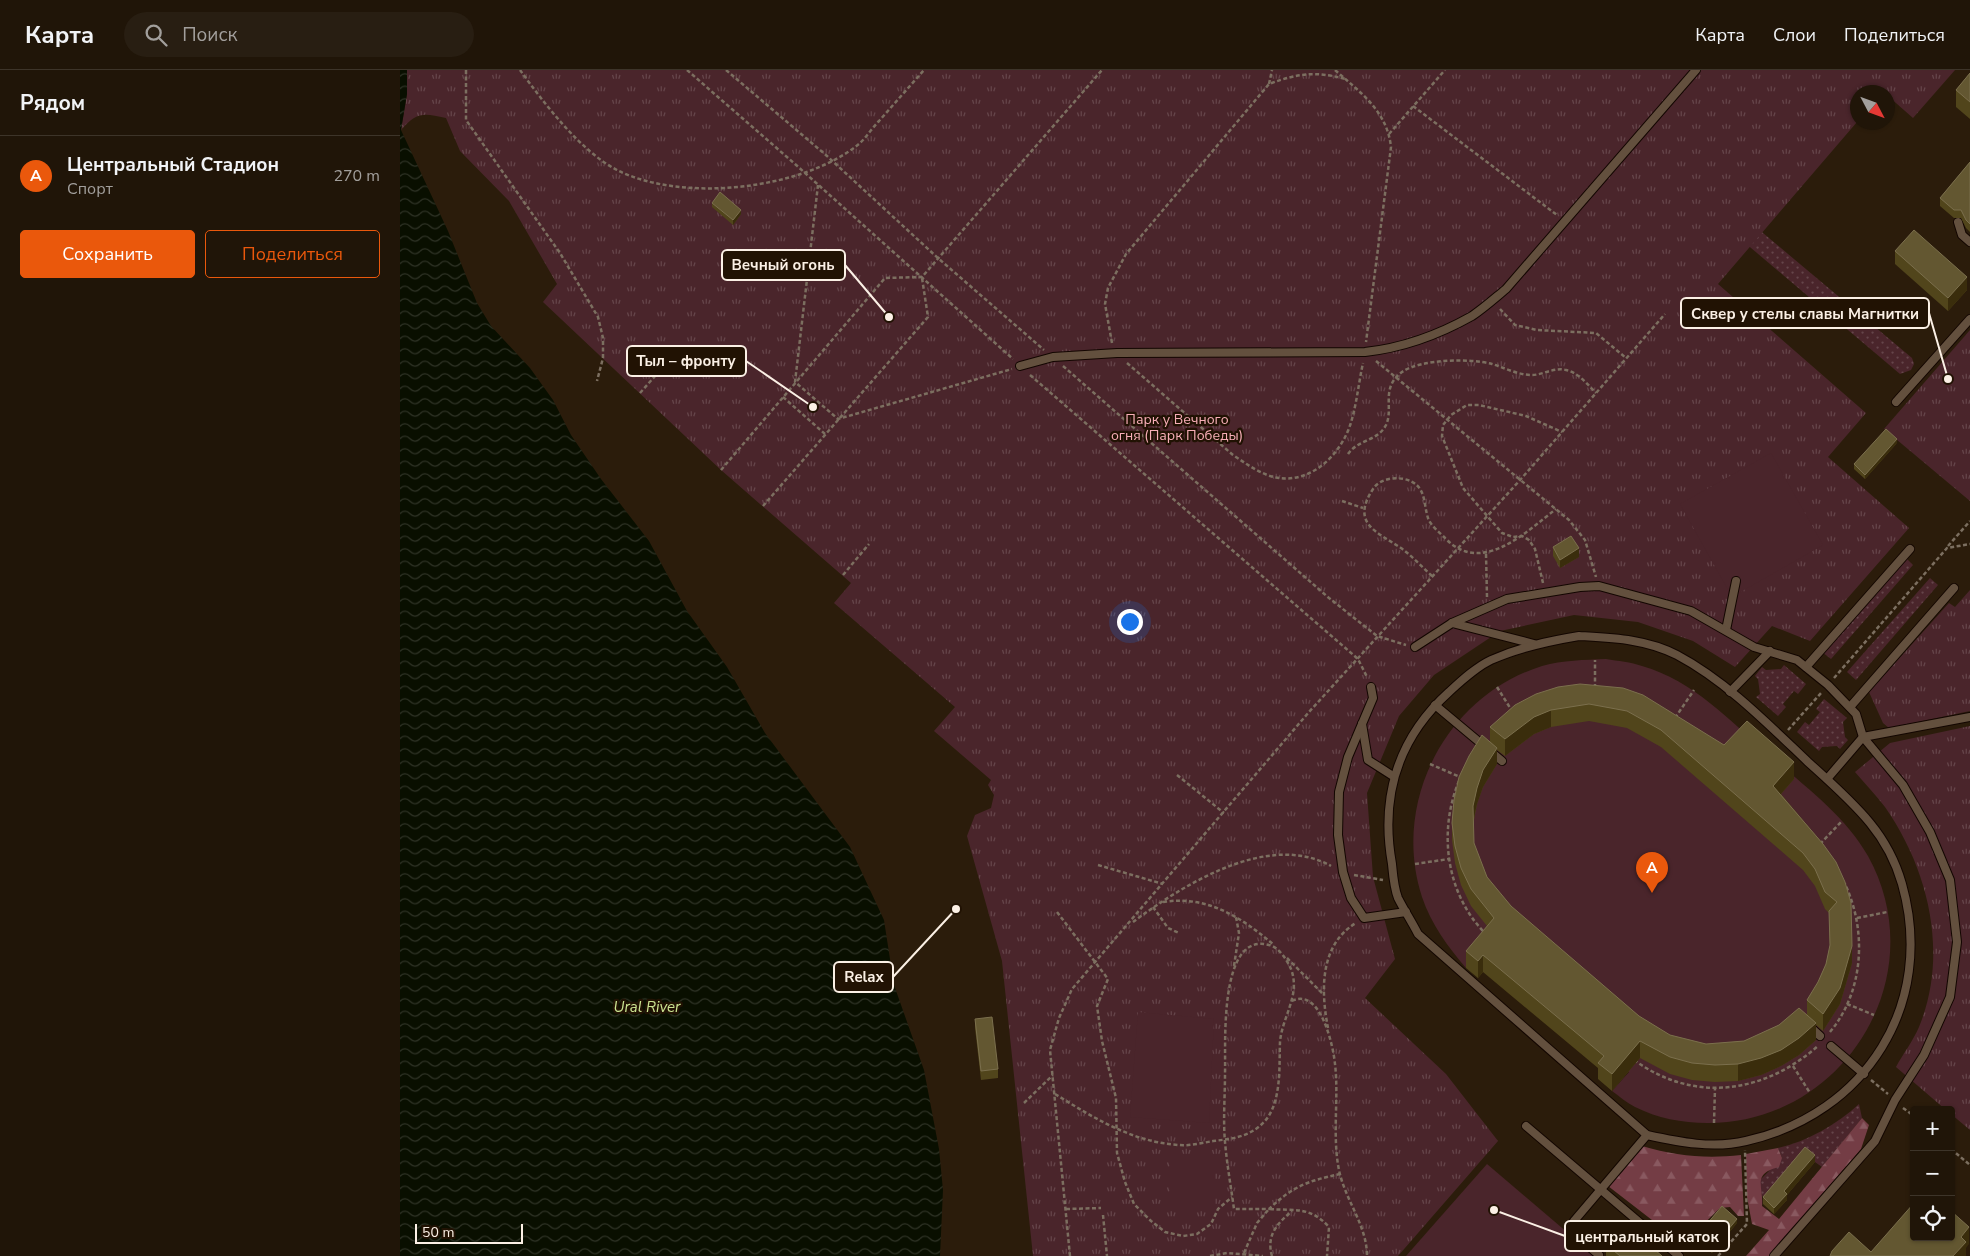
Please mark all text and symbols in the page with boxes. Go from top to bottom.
search box [124,12,474,57]
text: Карта [25,19,94,51]
icon: search [142,21,170,49]
text: Поиск [182,22,237,48]
text: Карта [1695,23,1745,47]
text: Слои [1773,23,1816,47]
text: Поделиться [1844,23,1945,47]
north arrow [1850,85,1895,130]
text: Рядом [20,89,85,117]
text: Центральный Стадион [67,152,279,178]
text: A [30,165,42,187]
text: 270 m [333,165,380,187]
text: Спорт [67,178,113,200]
button: Сохранить [20,230,195,278]
button: Поделиться [205,230,380,278]
callout: Вечный огонь [722,250,845,280]
text: Вечный огонь [731,255,835,275]
callout: Сквер у стелы славы Магнитки [1681,298,1929,328]
text: Сквер у стелы славы Магнитки [1691,304,1919,324]
callout: Тыл – фронту [627,346,746,376]
text: Тыл – фронту [636,351,737,371]
park label: Парк у Вечного огня (Парк Победы) [1111,410,1243,445]
your location [1117,609,1143,635]
pin: A [1636,852,1668,893]
callout: Relax [834,962,893,992]
text: Relax [844,967,885,987]
water label: Ural River [614,997,681,1017]
map controls [1910,1106,1955,1241]
button: + [1910,1106,1955,1151]
button: − [1910,1151,1955,1196]
button: locate [1910,1196,1955,1241]
scale bar [415,1221,522,1244]
callout: центральный каток [1565,1221,1729,1251]
text: 50 m [422,1223,454,1242]
text: центральный каток [1575,1227,1719,1247]

